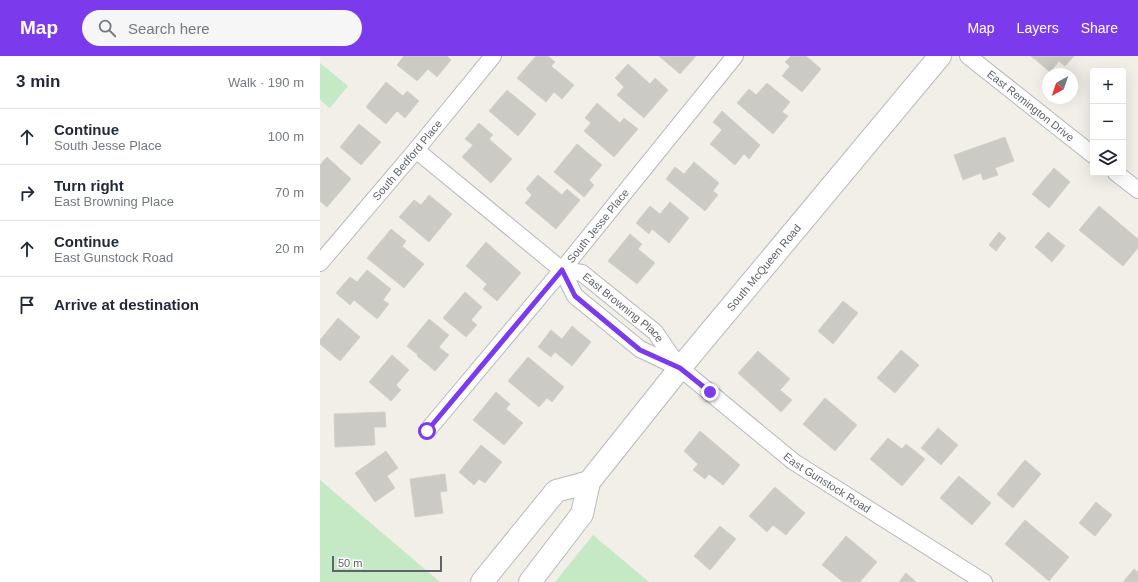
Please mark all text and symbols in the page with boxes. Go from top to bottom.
search box [82,10,362,46]
text: Map [20,17,58,38]
icon: search [96,17,118,39]
text: Search here [128,20,210,37]
text: Map [967,20,995,36]
text: Layers [1017,20,1059,36]
text: Share [1081,20,1118,36]
street label: East Remington Drive [985,68,1076,144]
north arrow [1042,68,1078,104]
map controls [1090,68,1126,176]
button: + [1090,68,1126,104]
text: 3 min [16,72,60,91]
text: Walk · 190 m [228,75,304,90]
button: − [1090,104,1126,140]
street label: South Bedford Place [370,117,444,202]
text: Continue [54,121,119,138]
icon: ahead [16,126,38,148]
text: 100 m [268,129,304,144]
text: South Jesse Place [54,138,162,153]
button: layers [1090,140,1126,176]
text: Turn right [54,177,124,194]
icon: right [16,182,38,204]
text: 70 m [275,185,304,200]
street label: South Jesse Place [564,187,631,265]
text: East Browning Place [54,194,174,209]
street label: South McQueen Road [724,222,803,313]
text: Continue [54,233,119,250]
icon: ahead [16,238,38,260]
text: 20 m [275,241,304,256]
text: East Gunstock Road [54,250,173,265]
street label: East Browning Place [581,270,666,344]
icon: arrive [16,294,38,316]
text: Arrive at destination [54,296,199,313]
route end [701,383,719,401]
route start [418,422,436,440]
street label: East Gunstock Road [781,450,873,515]
scale bar [332,554,442,573]
text: 50 m [338,557,362,569]

